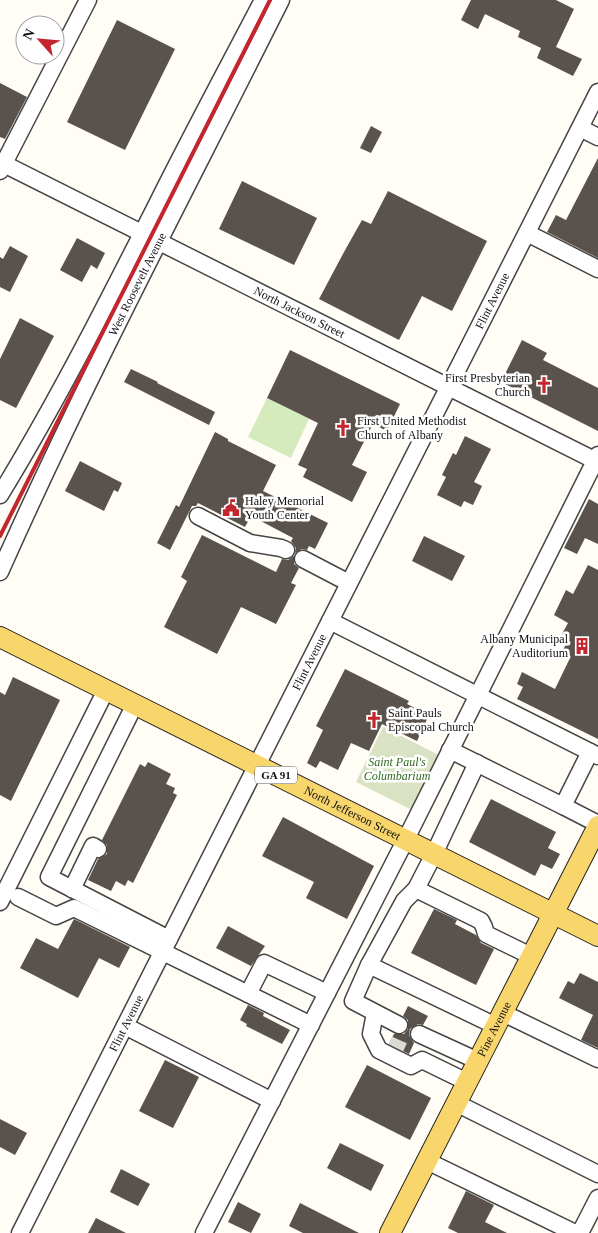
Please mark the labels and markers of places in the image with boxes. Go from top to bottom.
place label: First Presbyterian Church [445,371,530,399]
church icon: First Presbyterian Church [534,375,554,395]
place label: First United Methodist Church of Albany [357,414,467,442]
church icon: First United Methodist Church of Albany [333,418,353,438]
place label: Haley Memorial Youth Center [245,494,325,522]
public building icon: Haley Memorial Youth Center [221,498,241,518]
place label: Albany Municipal Auditorium [480,632,569,660]
building icon: Albany Municipal Auditorium [572,636,592,656]
place label: Saint Pauls Episcopal Church [388,706,474,734]
church icon: Saint Pauls Episcopal Church [364,710,384,730]

